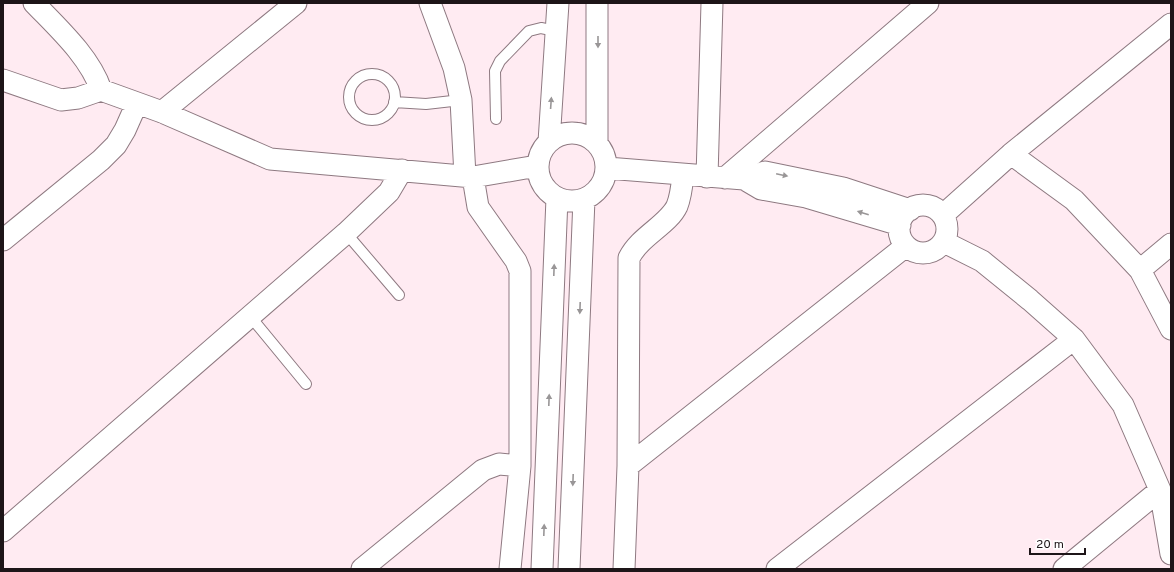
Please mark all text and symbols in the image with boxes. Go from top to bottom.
one-way arrow [595,36,601,49]
one-way arrow [547,97,554,109]
one-way arrow [775,172,788,178]
one-way arrow [856,210,868,216]
one-way arrow [551,263,557,276]
one-way arrow [577,302,583,315]
one-way arrow [546,393,552,406]
one-way arrow [570,474,576,487]
one-way arrow [540,524,547,536]
scale bar [1030,530,1085,556]
text: 20 m [1036,537,1064,553]

